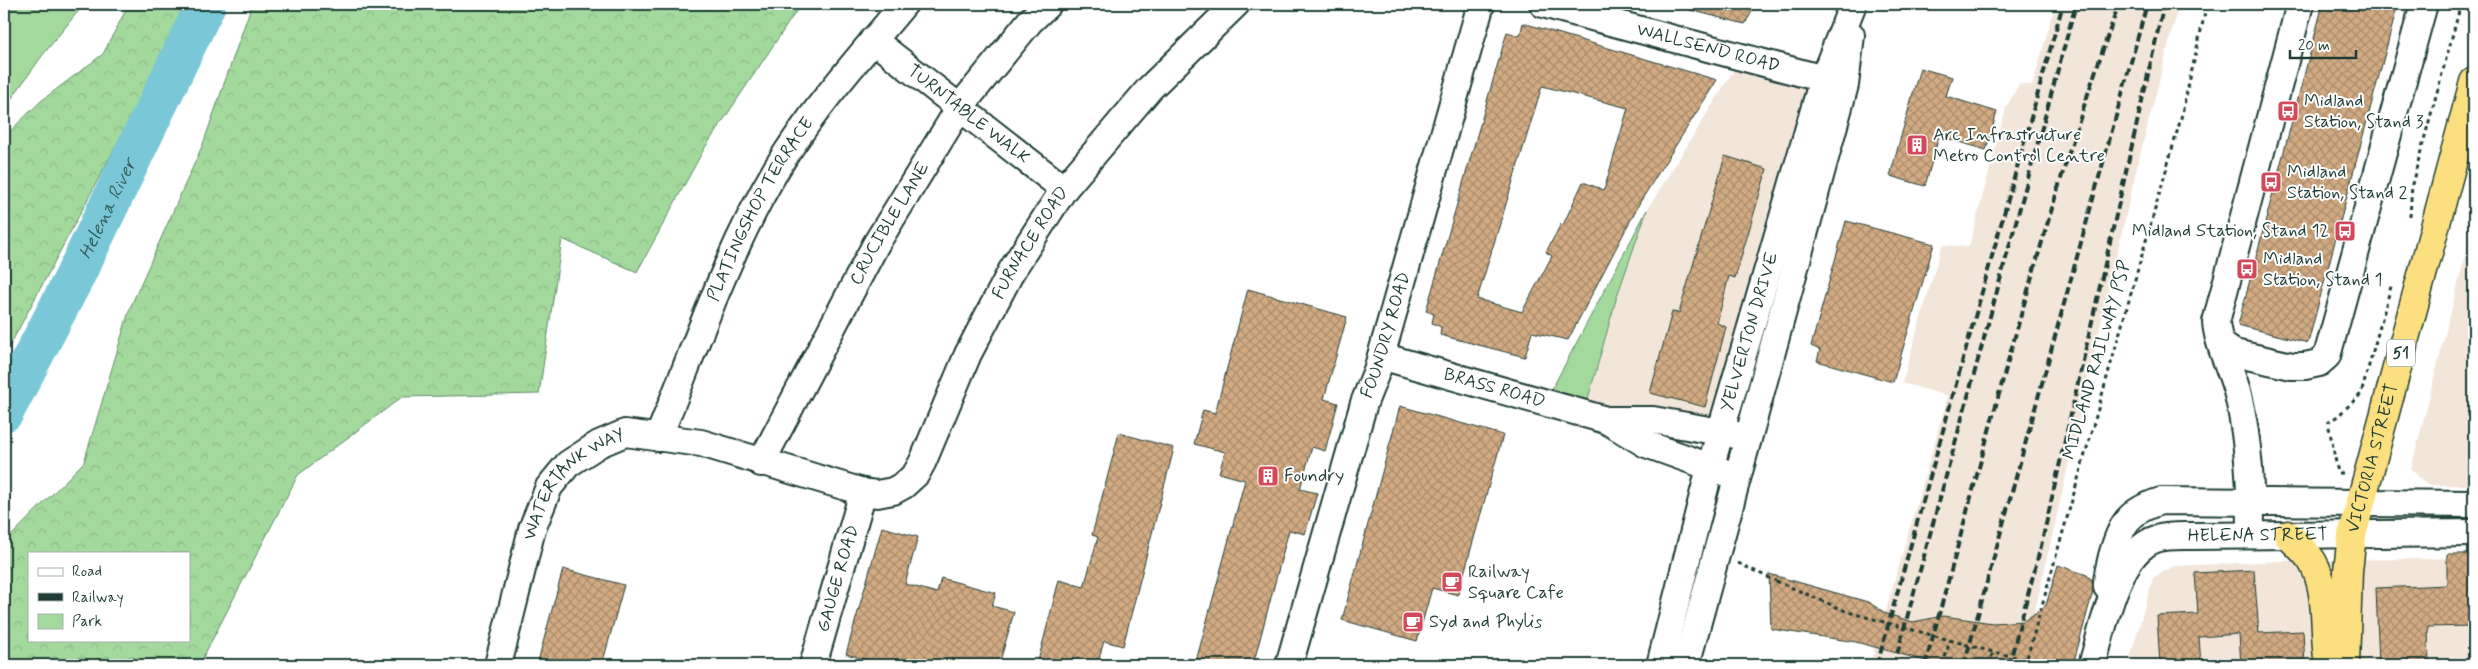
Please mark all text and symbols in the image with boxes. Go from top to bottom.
street label: WALLSEND ROAD [1634,18,1782,79]
scale bar [2290,28,2357,60]
text: 20 m [2298,36,2330,56]
street label: TURNTABLE WALK [902,59,1035,170]
place label: Midland Station, Stand 3 [2304,89,2424,134]
bus stop icon: Midland Station, Stand 3 [2276,99,2300,123]
street label: PLATINGSHOP TERRACE [702,112,819,305]
place label: Arc Infrastructure Metro Control Centre [1933,123,2105,168]
building icon: Arc Infrastructure Metro Control Centre [1905,133,1929,157]
water label: Helena River [73,152,143,263]
street label: CRUCIBLE LANE [844,157,936,289]
place label: Midland Station, Stand 2 [2287,160,2408,205]
bus stop icon: Midland Station, Stand 2 [2259,170,2283,194]
street label: FURNACE ROAD [987,182,1075,304]
place label: Midland Station, Stand 12 [2132,219,2329,243]
bus stop icon: Midland Station, Stand 12 [2333,219,2357,243]
place label: Midland Station, Stand 1 [2263,247,2383,292]
street label: YELVERTON DRIVE [1715,249,1784,415]
street label: MIDLAND RAILWAY PSP [2057,257,2137,462]
bus stop icon: Midland Station, Stand 1 [2235,257,2259,281]
street label: FOUNDRY ROAD [1355,269,1416,402]
road number: 51 [2387,339,2415,366]
street label: BRASS ROAD [1441,362,1548,414]
street label: VICTORIA STREET [2341,381,2404,535]
street label: WATERTANK WAY [518,423,628,543]
building icon: Foundry [1256,464,1280,488]
place label: Foundry [1284,464,1344,488]
street label: GAUGE ROAD [811,522,865,635]
street label: HELENA STREET [2188,523,2328,548]
legend [28,552,190,642]
place label: Railway Square Cafe [1468,560,1564,605]
text: Road [72,562,102,582]
cafe icon: Railway Square Cafe [1440,570,1464,594]
text: Railway [72,588,124,608]
cafe icon: Syd and Phylis [1401,610,1425,634]
place label: Syd and Phylis [1429,610,1542,634]
text: Park [72,612,102,632]

